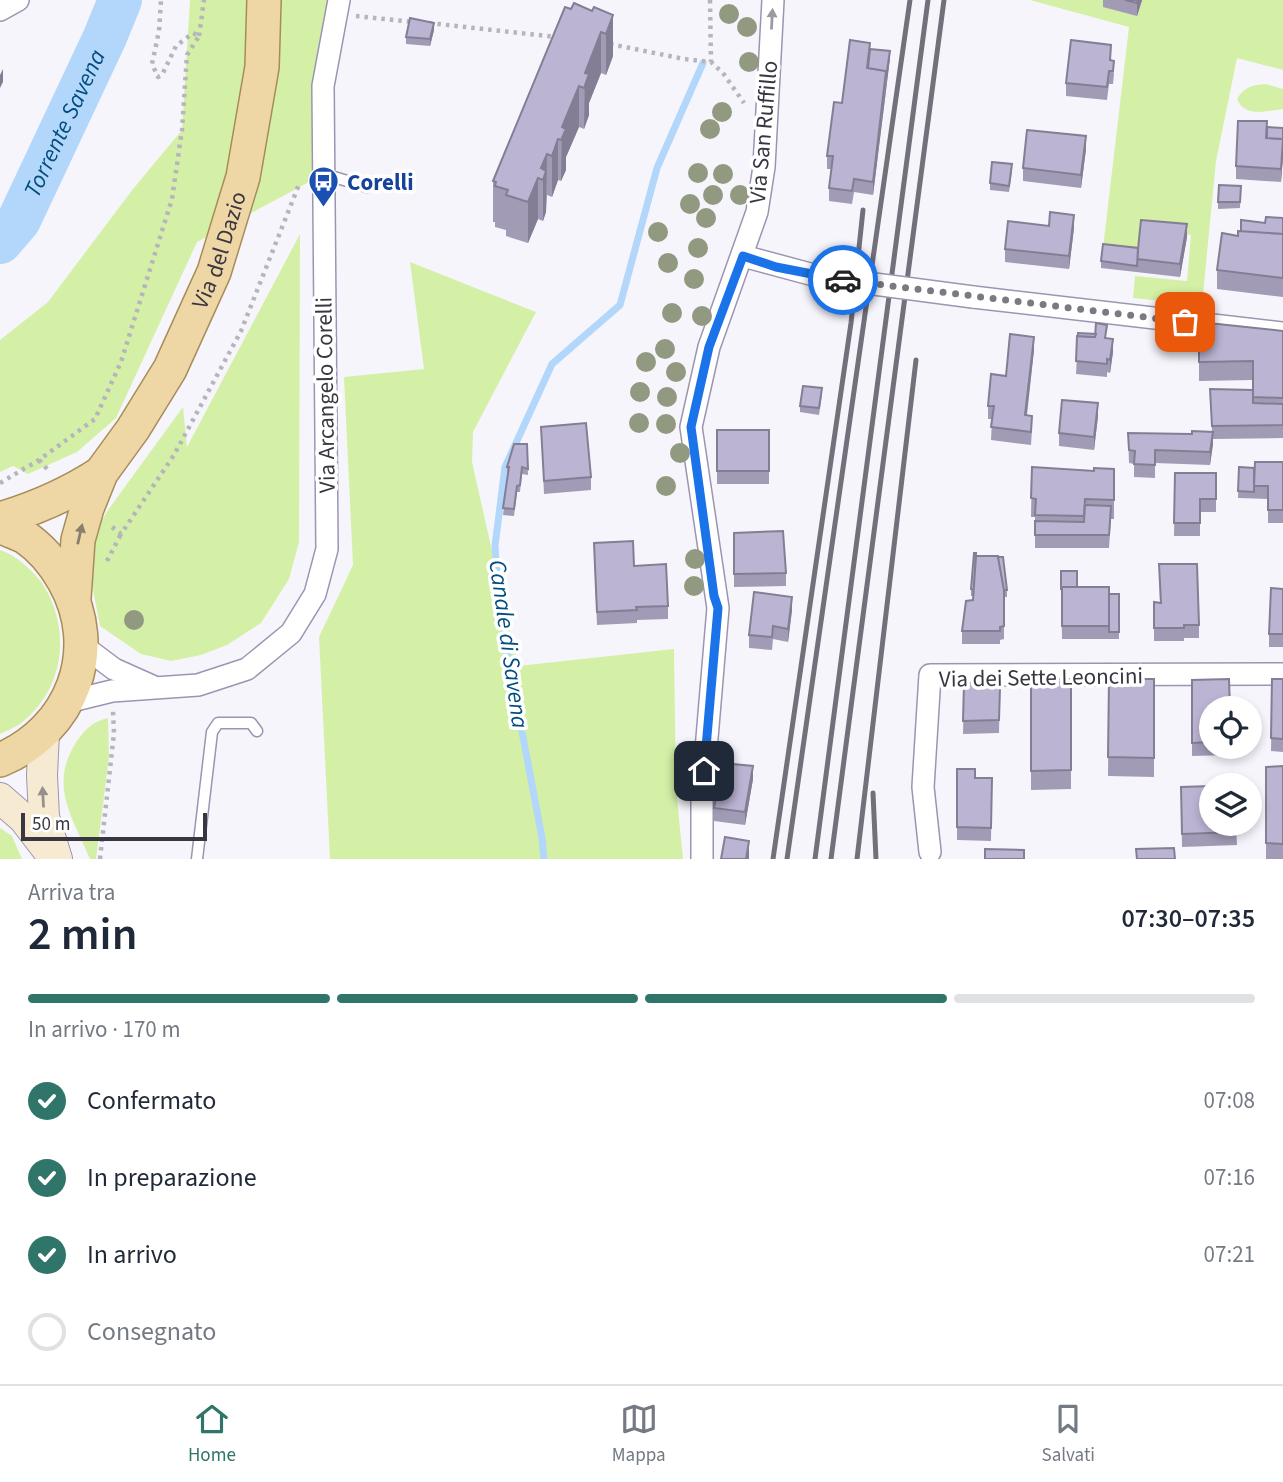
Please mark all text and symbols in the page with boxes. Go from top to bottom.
one-way arrow [766,8,777,30]
water label: Torrente Savena [15,44,115,203]
street label: Via San Ruffillo [741,59,786,205]
bus stop icon: Corelli [307,165,341,209]
place label: Corelli [347,166,414,199]
street label: Via del Dazio [184,187,255,314]
courier [808,245,878,315]
icon: car [824,261,862,299]
pin [1155,292,1215,352]
street label: Via Arcangelo Corelli [307,297,344,493]
icon: bag [1166,303,1204,341]
one-way arrow [75,523,86,545]
water label: Canale di Savena [479,558,538,731]
street label: Via dei Sette Leoncini [939,659,1143,696]
map controls [1199,696,1262,836]
button: locate [1199,696,1262,759]
pin [674,741,734,801]
icon: home [685,752,723,790]
button: layers [1199,773,1262,836]
one-way arrow [38,786,49,808]
scale bar [21,810,206,842]
text: 50 m [32,811,70,838]
text: Arriva tra [28,876,115,909]
text: 07:30–07:35 [1122,900,1255,937]
text: 2 min [28,902,137,967]
text: In arrivo · 170 m [28,1013,180,1046]
icon: check [28,1082,66,1120]
text: Confermato [87,1082,216,1119]
text: 07:08 [1204,1084,1255,1117]
icon: check [28,1159,66,1197]
text: In preparazione [87,1159,257,1196]
text: 07:16 [1204,1161,1255,1194]
icon: check [28,1236,66,1274]
text: In arrivo [87,1236,177,1273]
text: 07:21 [1204,1238,1255,1271]
text: Consegnato [87,1313,216,1350]
tab: Home [188,1400,236,1469]
tab: Mappa [612,1400,666,1469]
tab: Salvati [1042,1400,1095,1469]

